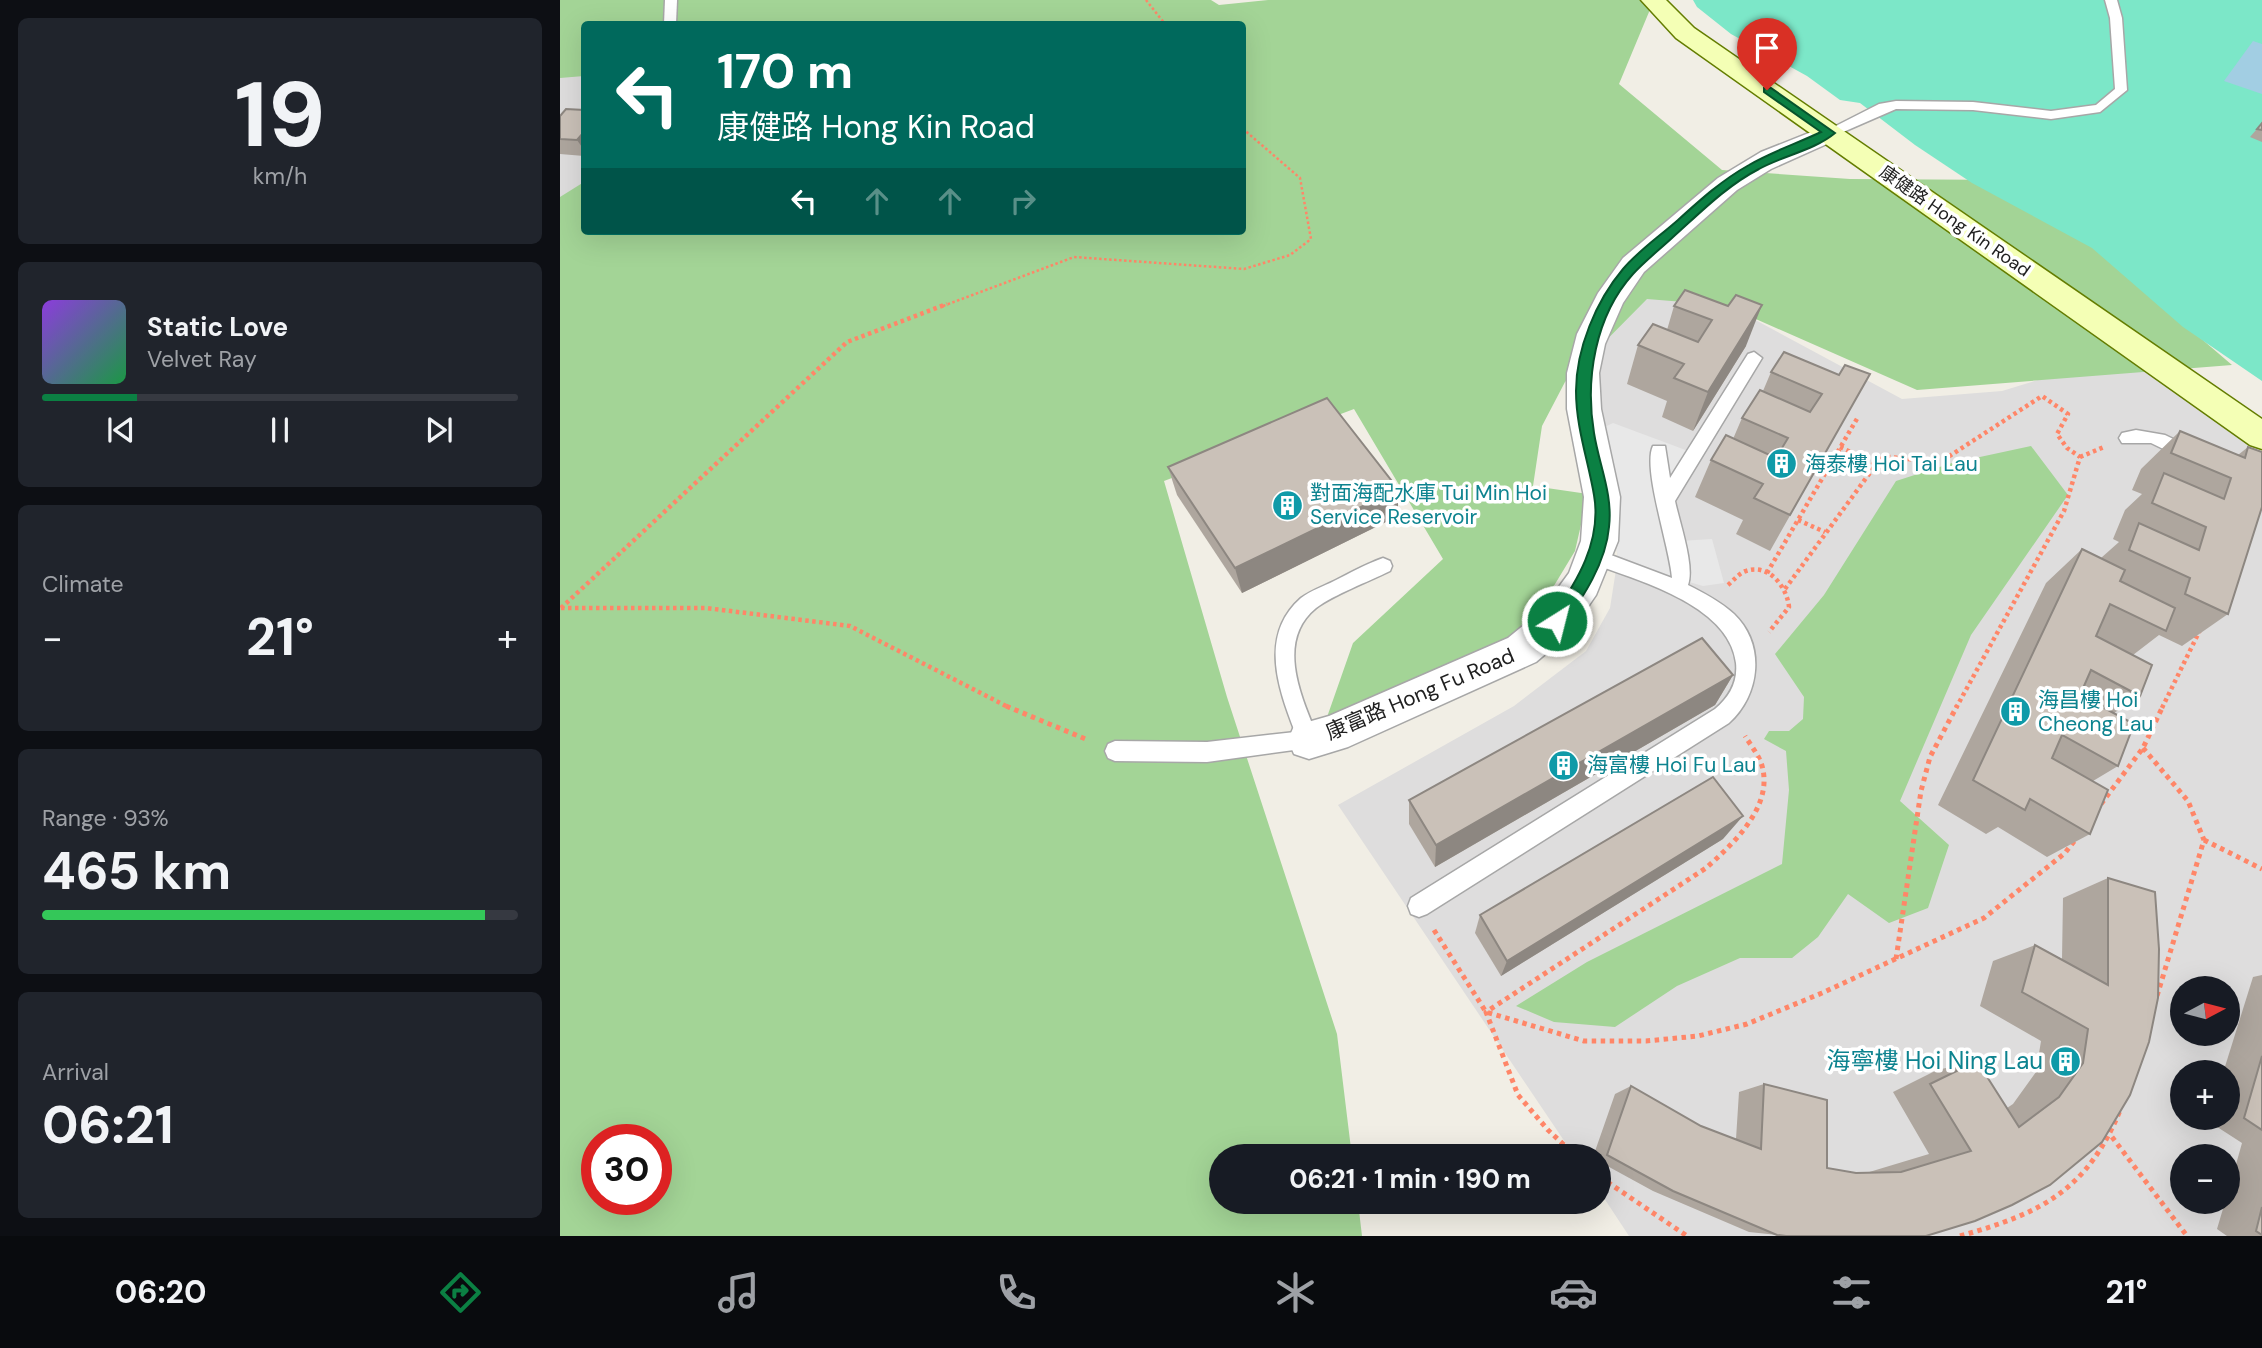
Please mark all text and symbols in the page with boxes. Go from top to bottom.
pin [1737,18,1797,90]
icon: arrive [1748,29,1786,67]
text: 170 m [717,39,853,103]
icon: left [602,49,693,140]
text: 19 [235,56,325,174]
text: 康健路 Hong Kin Road [717,106,1035,148]
street label: 康健路 Hong Kin Road [1875,160,2035,282]
text: km/h [253,161,307,191]
icon: left [785,182,823,220]
icon: ahead [858,182,896,220]
icon: ahead [931,182,969,220]
icon: right [1004,182,1042,220]
text: Static Love [147,310,288,344]
text: Velvet Ray [147,344,257,374]
icon: previous [102,411,140,449]
icon: pause [261,411,299,449]
icon: next [420,411,458,449]
building icon: 海泰樓 Hoi Tai Lau [1765,447,1799,481]
place label: 海泰樓 Hoi Tai Lau [1805,450,1978,478]
place label: 對面海配水庫 Tui Min Hoi Service Reservoir [1310,479,1547,531]
building icon: 對面海配水庫 Tui Min Hoi Service Reservoir [1270,488,1304,522]
text: Climate [42,569,124,599]
position arrow [1520,584,1594,658]
text: 21° [246,603,314,671]
text: − [42,613,63,663]
text: + [497,613,518,663]
street label: 康富路 Hong Fu Road [1321,642,1519,746]
place label: 海昌樓 Hoi Cheong Lau [2038,686,2153,738]
building icon: 海昌樓 Hoi Cheong Lau [1998,695,2032,729]
building icon: 海富樓 Hoi Fu Lau [1547,748,1581,782]
place label: 海富樓 Hoi Fu Lau [1587,751,1756,779]
text: Range · 93% [42,803,169,833]
text: 465 km [42,837,231,905]
north arrow [2170,976,2240,1046]
map controls [2170,976,2240,1214]
building icon: 海寧樓 Hoi Ning Lau [2049,1044,2083,1078]
place label: 海寧樓 Hoi Ning Lau [1827,1045,2043,1076]
text: Arrival [42,1057,109,1087]
button: + [2170,1060,2240,1130]
text: 06:21 [42,1091,174,1159]
speed limit sign: 30 [581,1124,672,1215]
button: − [2170,1144,2240,1214]
text: 06:21 · 1 min · 190 m [1289,1162,1531,1196]
icon: directions [436,1268,485,1317]
icon: music [714,1268,763,1317]
icon: phone [992,1268,1041,1317]
icon: climate [1271,1268,1320,1317]
icon: car [1549,1268,1598,1317]
icon: filters [1827,1268,1876,1317]
text: 06:20 [115,1271,206,1313]
text: 21° [2106,1271,2147,1313]

